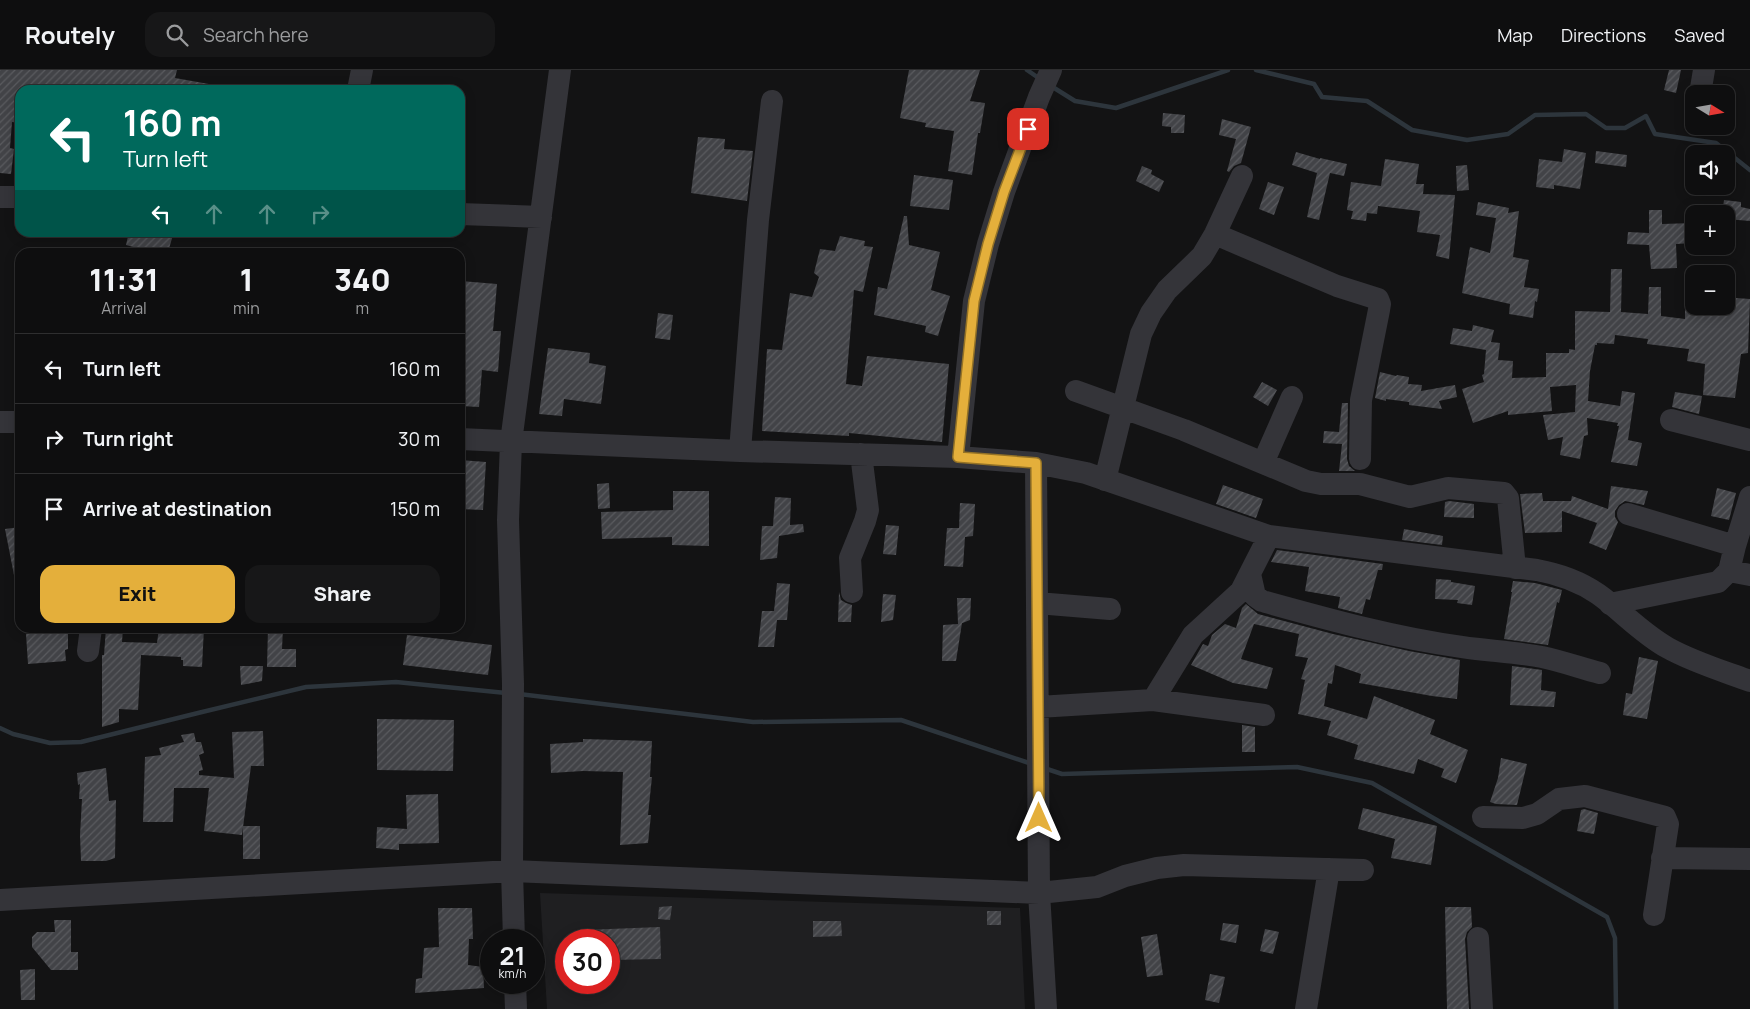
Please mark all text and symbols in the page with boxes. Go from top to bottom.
search box [145,12,495,57]
text: Routely [25,18,115,51]
icon: search [163,21,191,49]
text: Search here [203,22,309,48]
text: Map [1497,23,1533,47]
text: Directions [1561,23,1646,47]
text: Saved [1674,23,1725,47]
north arrow [1685,85,1735,135]
map controls [1685,85,1735,315]
text: 160 m [123,99,222,147]
icon: left [40,105,105,170]
pin [1007,108,1049,150]
icon: arrive [1014,115,1042,143]
text: Turn left [123,144,208,174]
button: sound [1685,145,1735,195]
icon: left [147,200,175,228]
icon: ahead [200,200,228,228]
icon: ahead [253,200,281,228]
icon: right [306,200,334,228]
button: + [1685,205,1735,255]
text: 11:31 [89,259,159,300]
text: 1 [240,259,253,300]
text: 340 [334,259,391,300]
button: − [1685,265,1735,315]
text: Arrival [101,297,147,319]
text: min [233,297,260,319]
text: m [356,297,369,319]
icon: left [40,355,68,383]
text: Turn left [83,356,161,382]
text: 160 m [389,356,440,382]
icon: right [40,425,68,453]
text: Turn right [83,426,173,452]
text: 30 m [398,426,440,452]
icon: arrive [40,495,68,523]
text: Arrive at destination [83,496,272,522]
text: 150 m [390,496,440,522]
button: Exit [40,565,235,623]
button: Share [245,565,440,623]
position arrow [1012,791,1064,843]
speed limit sign: 30 [555,929,620,994]
text: 21 [500,938,525,973]
text: km/h [499,965,526,982]

